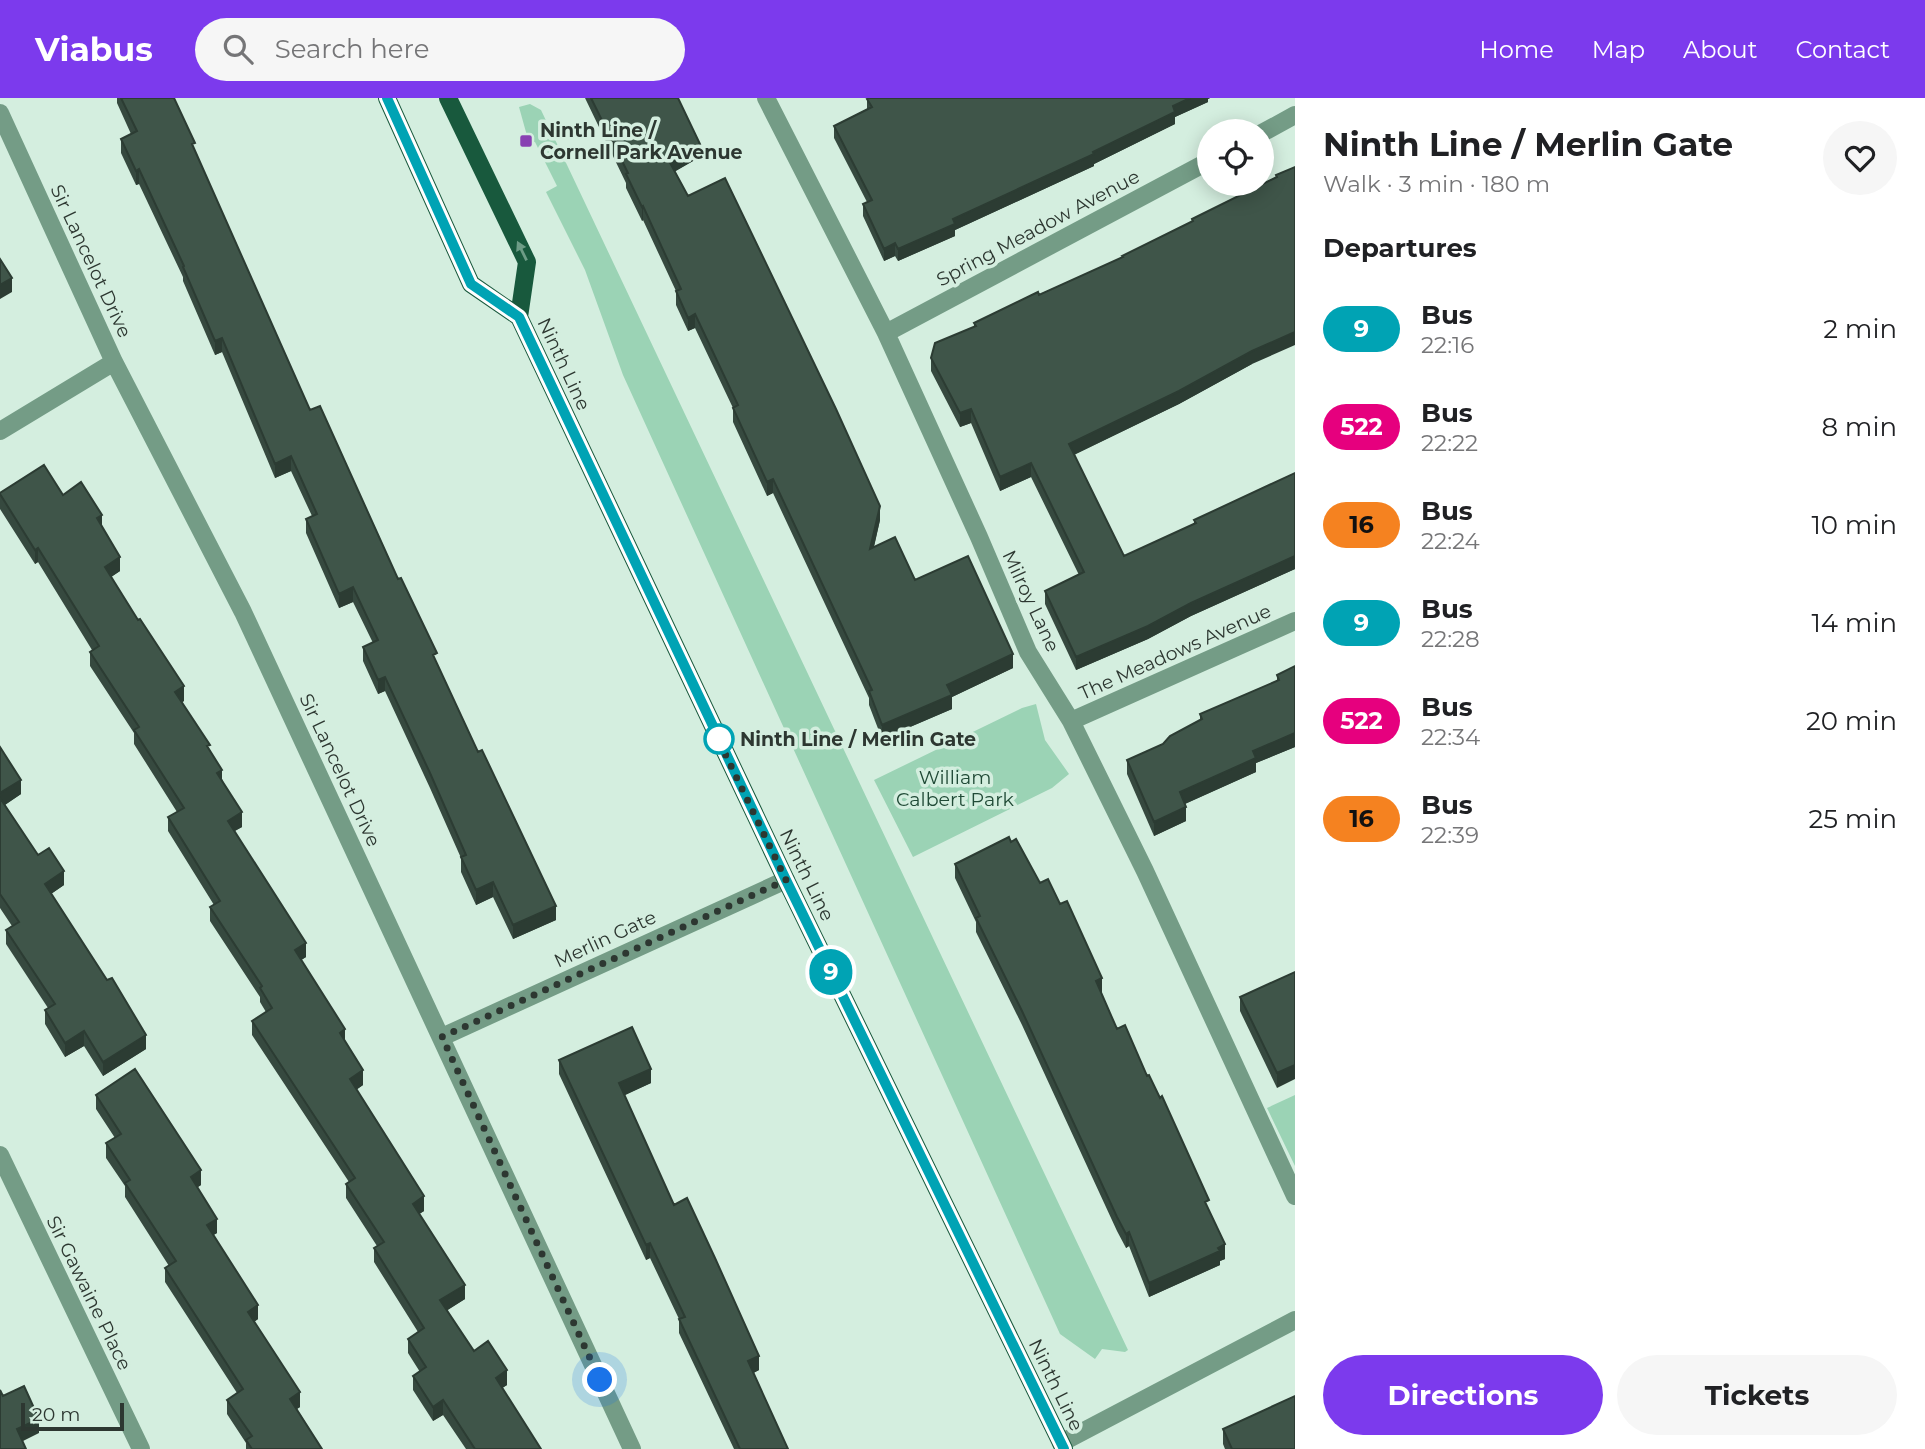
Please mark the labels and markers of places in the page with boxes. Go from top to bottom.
place label: Ninth Line / Cornell Park Avenue [540,119,743,164]
marker: Ninth Line / Cornell Park Avenue [518,133,534,149]
marker: Ninth Line / Merlin Gate [704,724,734,754]
place label: Ninth Line / Merlin Gate [740,728,976,751]

